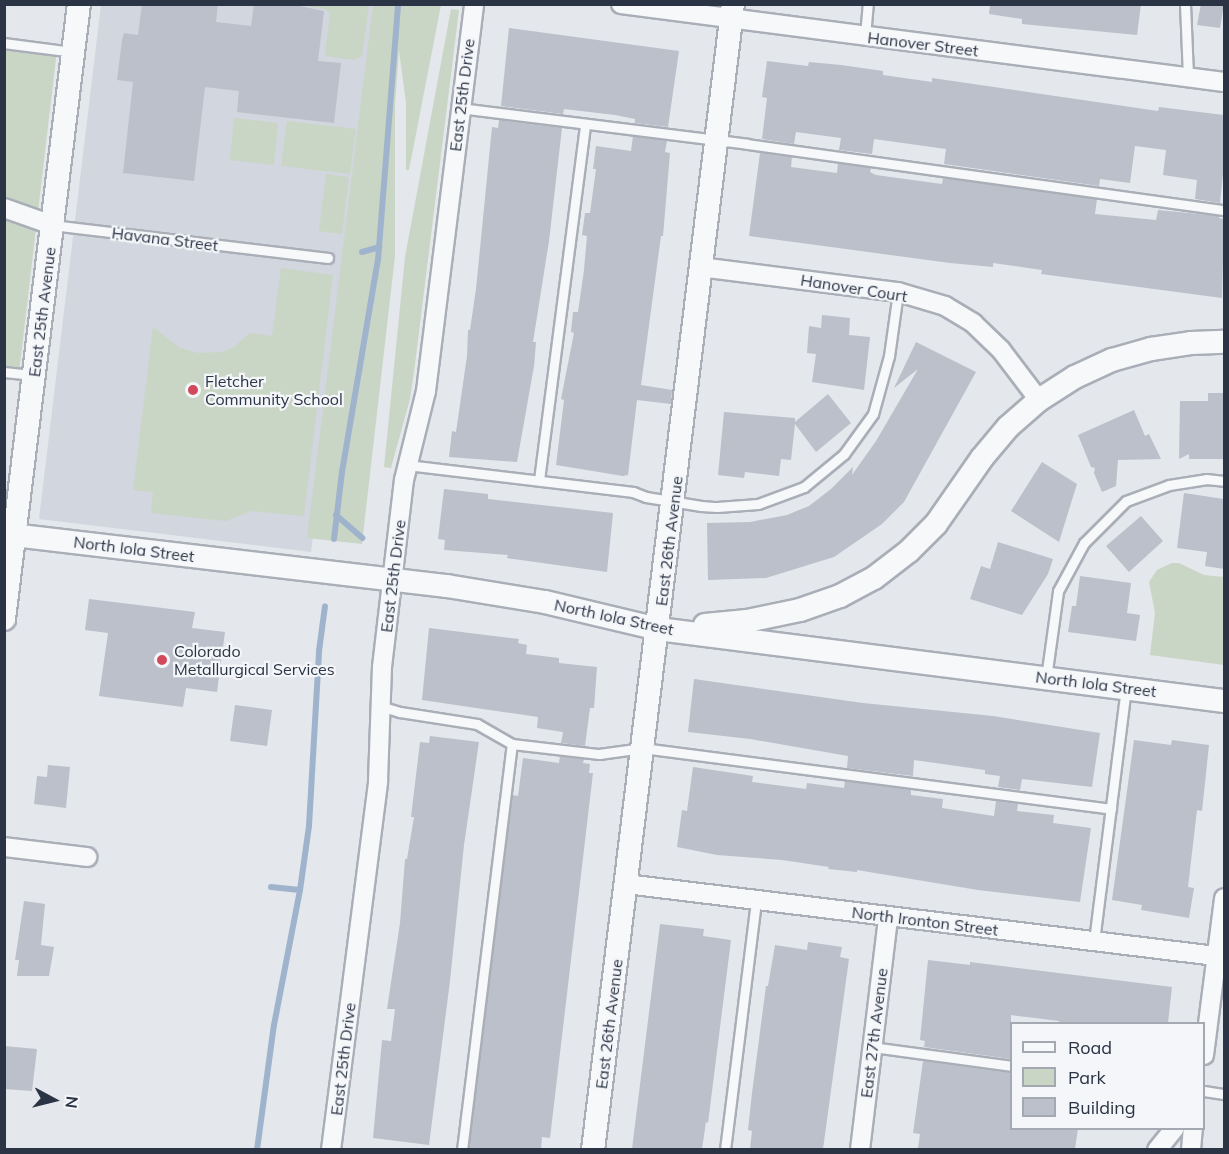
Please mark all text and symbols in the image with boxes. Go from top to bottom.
street label: Hanover Street [866,28,980,60]
street label: East 25th Drive [446,37,478,153]
street label: Havana Street [111,223,219,255]
street label: East 25th Avenue [25,246,59,378]
street label: Hanover Court [799,270,909,306]
place label: Fletcher Community School [205,371,343,409]
marker: Fletcher Community School [186,383,200,397]
street label: East 26th Avenue [652,475,686,607]
street label: East 25th Drive [377,518,409,634]
street label: North Iola Street [72,532,196,566]
street label: North Iola Street [553,595,675,639]
place label: Colorado Metallurgical Services [174,641,335,679]
marker: Colorado Metallurgical Services [155,653,169,667]
street label: North Iola Street [1034,667,1158,701]
street label: North Ironton Street [851,902,999,940]
street label: East 26th Avenue [592,958,626,1090]
street label: East 27th Avenue [857,967,891,1099]
street label: East 25th Drive [327,1001,359,1117]
legend [1010,1022,1205,1130]
text: Road [1068,1036,1112,1059]
text: Park [1068,1066,1106,1089]
north arrow [24,1070,84,1130]
text: N [61,1095,83,1109]
text: Building [1068,1096,1136,1119]

